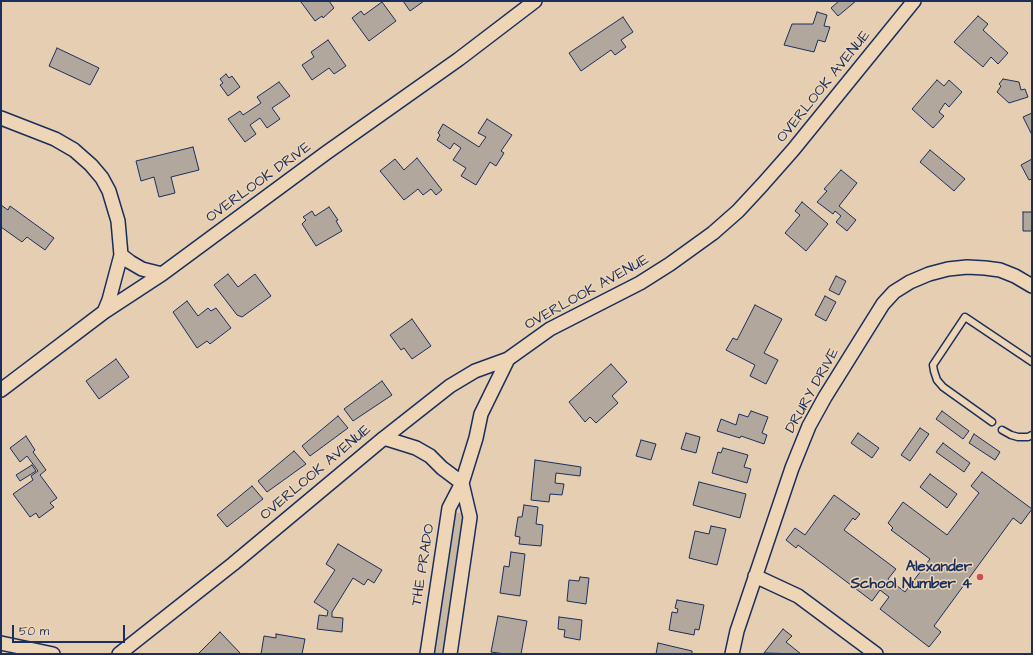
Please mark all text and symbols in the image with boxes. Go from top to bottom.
street label: OVERLOOK AVENUE [773,27,875,147]
street label: OVERLOOK DRIVE [203,139,315,227]
street label: OVERLOOK AVENUE [522,251,652,335]
street label: DRURY DRIVE [782,345,844,437]
street label: OVERLOOK AVENUE [257,421,375,525]
street label: THE PRADO [409,523,439,607]
place label: Alexander School Number 4 [850,559,972,594]
marker: Alexander School Number 4 [975,572,985,582]
scale bar [14,617,127,643]
text: 50 m [19,623,49,640]

